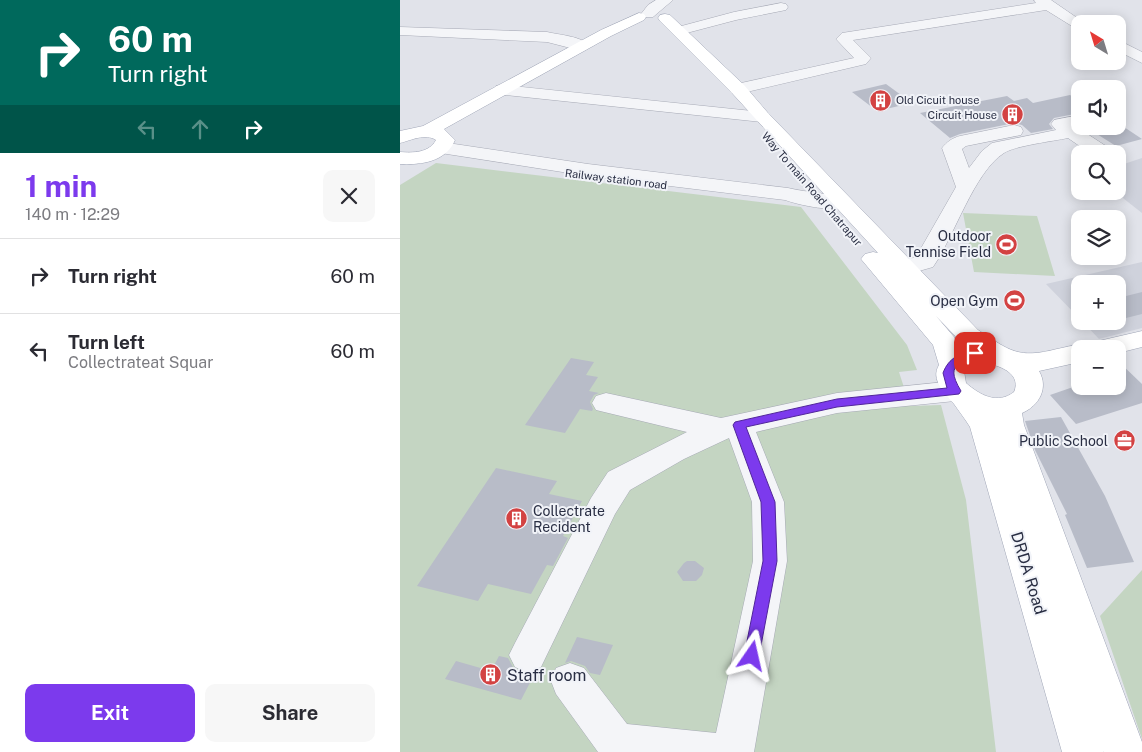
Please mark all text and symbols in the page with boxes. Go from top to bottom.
north arrow [1071,15,1126,70]
map controls [1071,15,1126,395]
text: 60 m [108,19,193,60]
icon: right [25,20,90,85]
text: Turn right [108,61,208,87]
button: sound [1071,80,1126,135]
building icon: Old Cicuit house [868,88,892,112]
place label: Old Cicuit house [896,94,979,106]
building icon: Circuit House [1001,103,1025,127]
place label: Circuit House [928,109,997,121]
icon: left [133,115,161,143]
icon: ahead [186,115,214,143]
icon: right [239,115,267,143]
street label: Way To main Road Chatrapur [759,130,865,248]
button: search [1071,145,1126,200]
street label: Railway station road [564,167,668,191]
text: 1 min [25,168,97,204]
button: close [323,170,375,222]
text: 140 m · 12:29 [25,205,120,224]
button: layers [1071,210,1126,265]
place label: Outdoor Tennise Field [906,228,991,260]
sports icon: Outdoor Tennise Field [995,232,1019,256]
icon: right [25,262,53,290]
text: Turn right [68,265,157,287]
text: 60 m [331,265,375,287]
button: + [1071,275,1126,330]
sports icon: Open Gym [1002,289,1026,313]
place label: Open Gym [930,293,998,309]
text: Turn left [68,331,145,353]
pin [954,332,996,374]
icon: left [25,337,53,365]
icon: arrive [961,339,989,367]
text: 60 m [331,340,375,362]
button: − [1071,340,1126,395]
text: Collectrateat Squar [68,353,213,372]
office icon: Public School [1112,429,1136,453]
place label: Public School [1019,433,1108,449]
place label: Collectrate Recident [533,503,605,535]
building icon: Collectrate Recident [505,507,529,531]
street label: DRDA Road [1007,529,1050,617]
position arrow [725,629,777,681]
building icon: Staff room [479,663,503,687]
place label: Staff room [507,666,586,685]
button: Exit [25,684,195,742]
button: Share [205,684,375,742]

